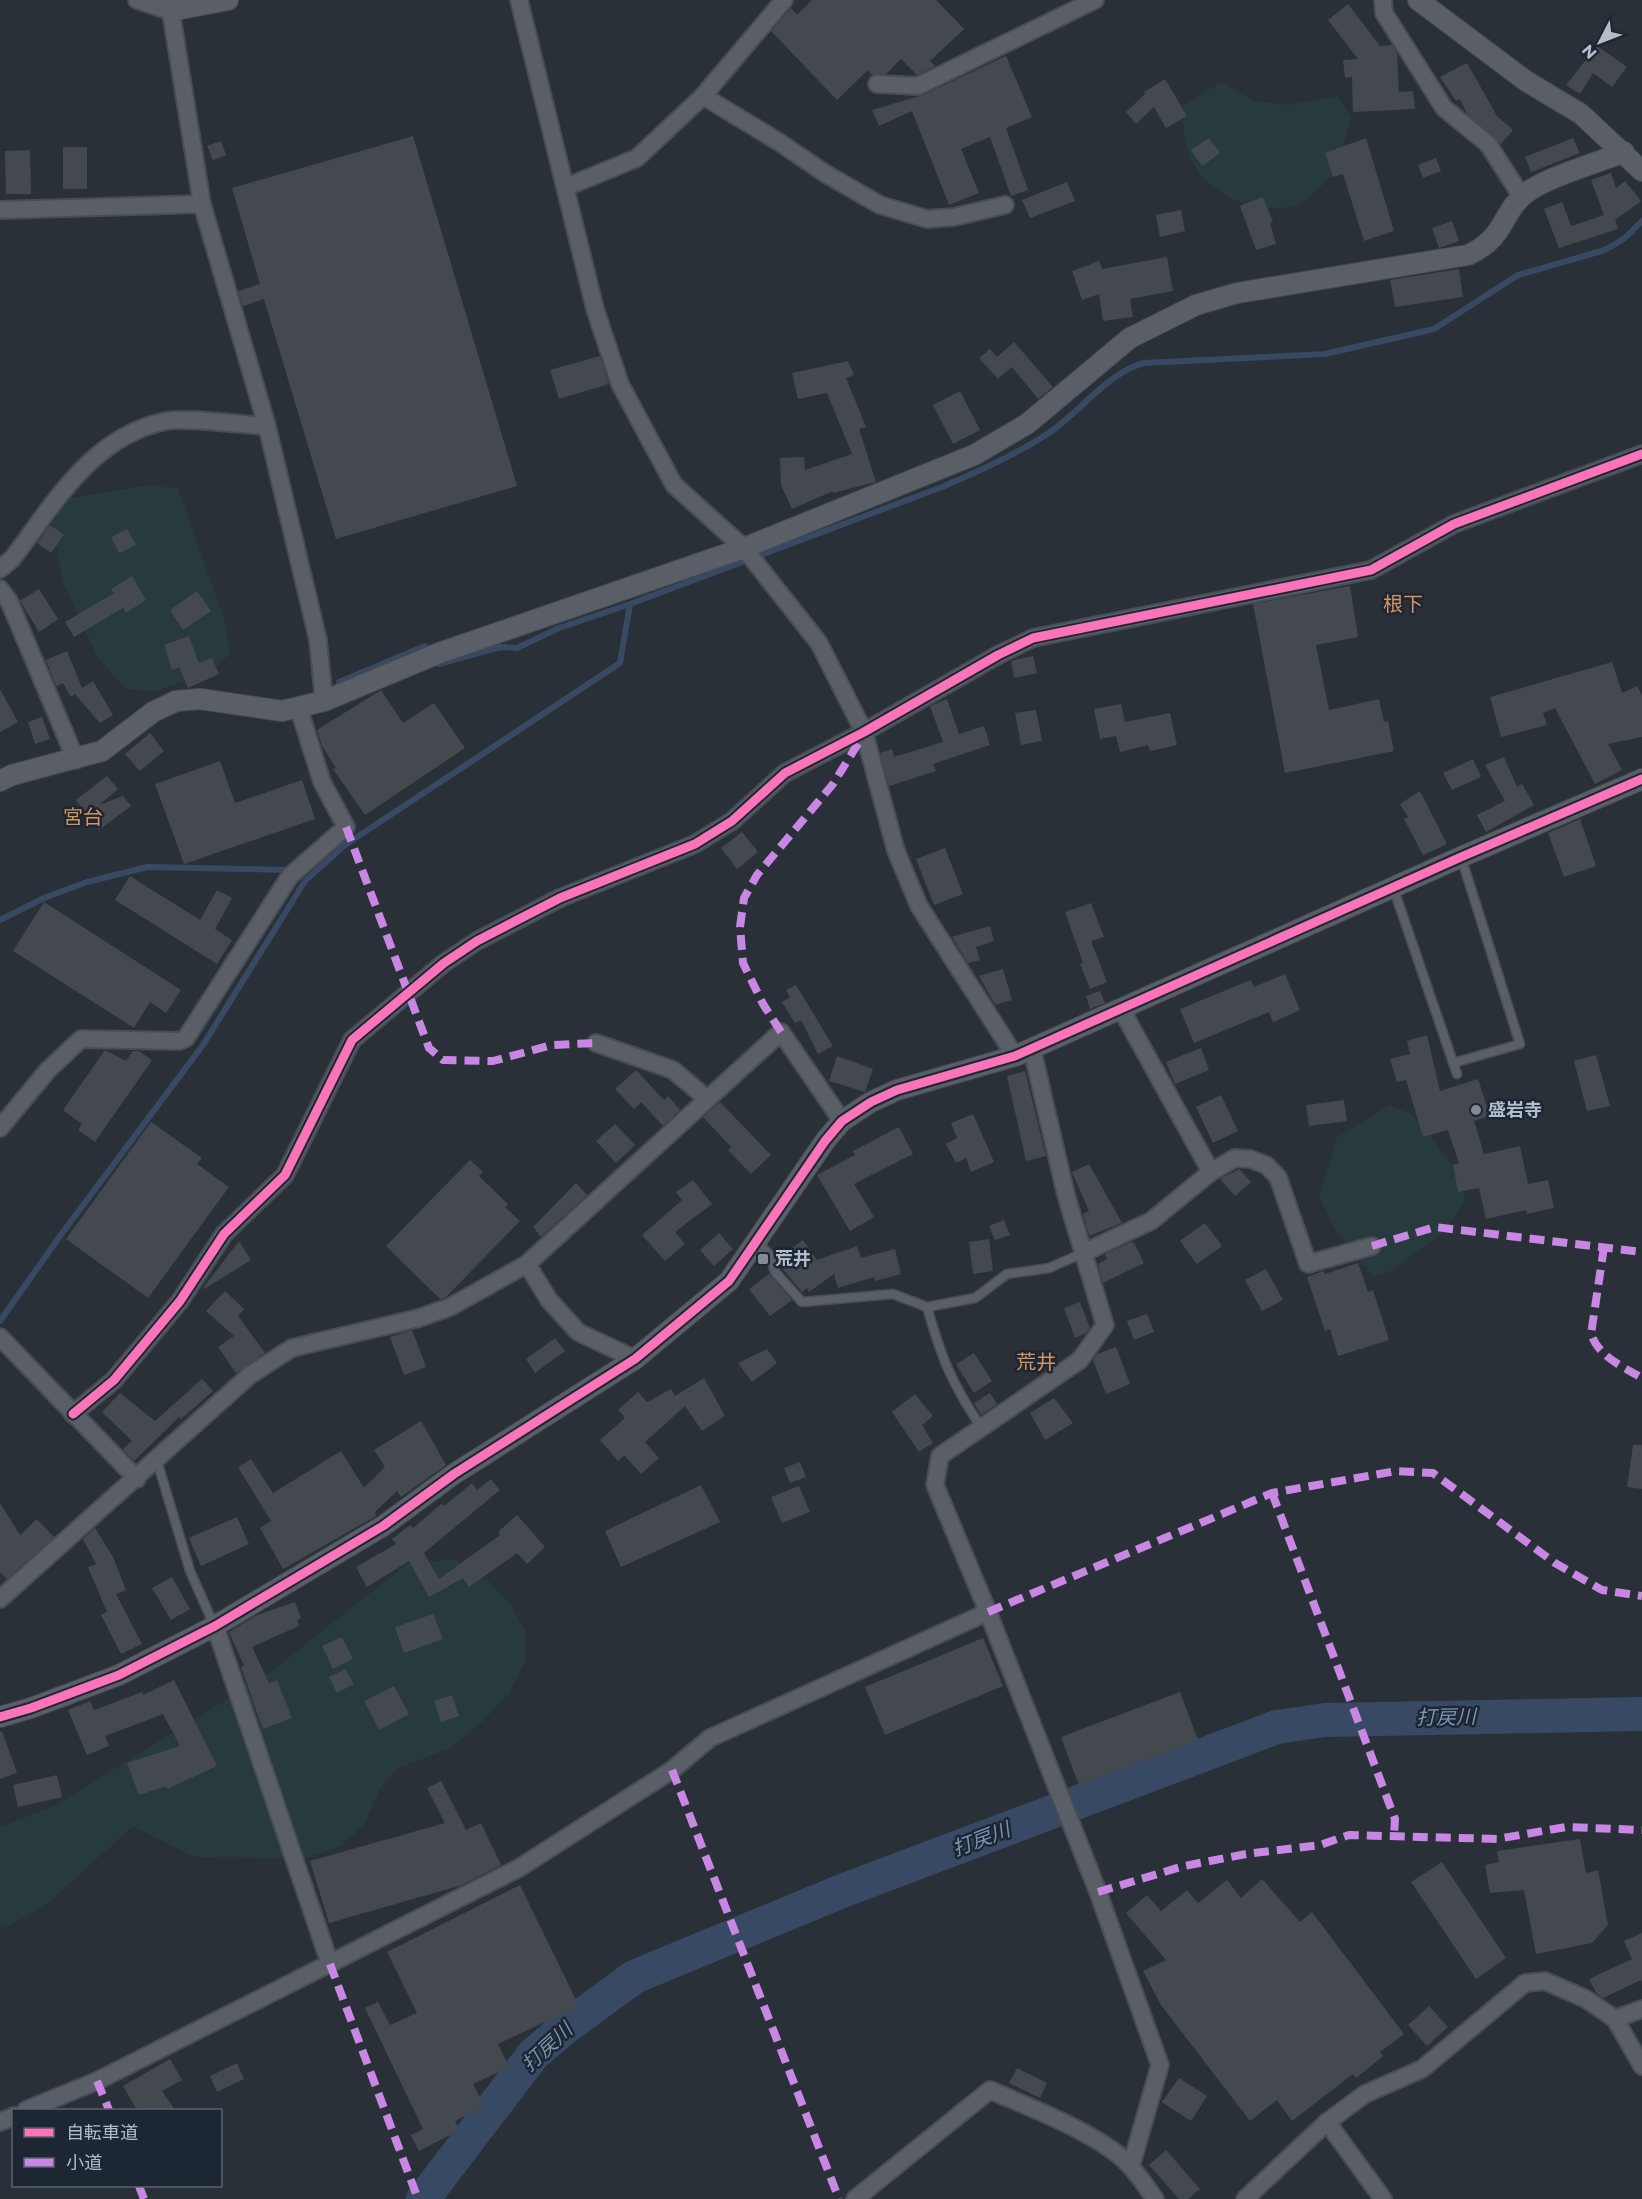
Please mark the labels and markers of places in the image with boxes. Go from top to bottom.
place label: 盛岩寺 [1488,1099,1542,1121]
marker: 盛岩寺 [1469,1103,1483,1117]
place label: 荒井 [775,1248,811,1270]
marker: 荒井 [756,1252,770,1266]

